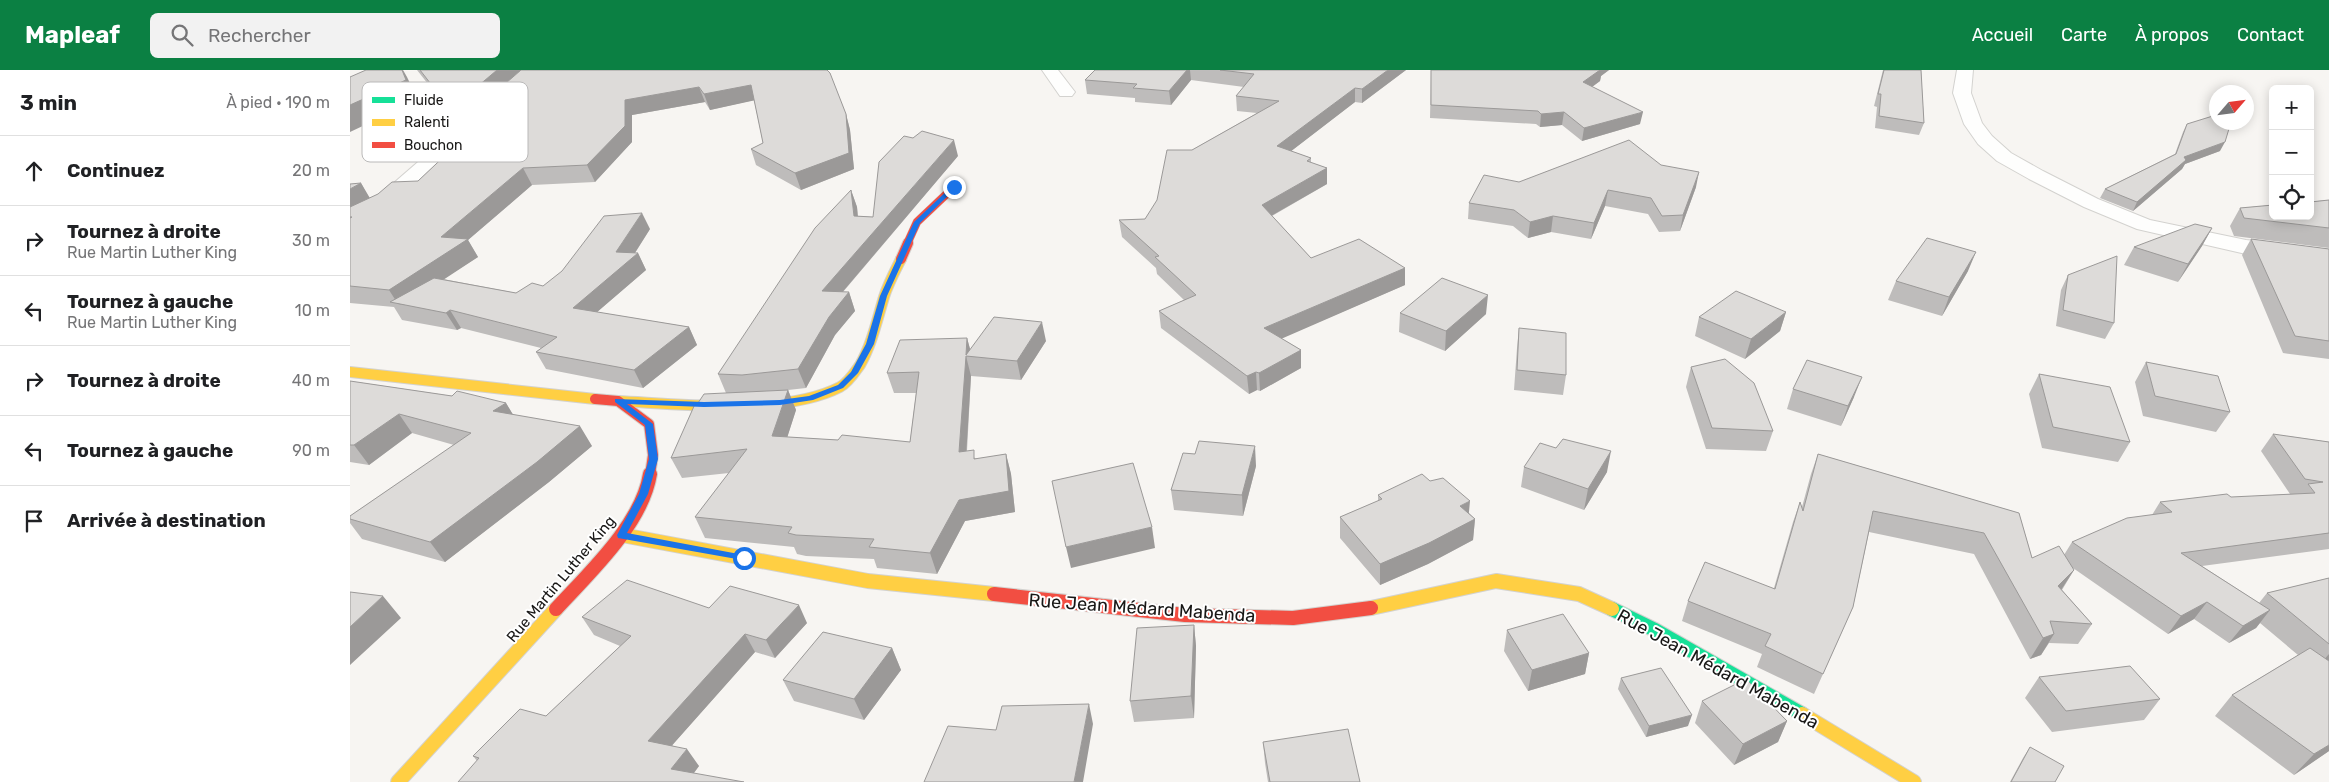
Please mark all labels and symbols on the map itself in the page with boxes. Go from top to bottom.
legend [362,82,528,162]
north arrow [2209,85,2254,130]
text: Fluide [404,92,444,109]
text: Ralenti [404,114,449,131]
text: Bouchon [404,137,463,154]
route end [943,176,966,199]
street label: Rue Martin Luther King [503,512,619,646]
route start [733,547,756,570]
street label: Rue Jean Médard Mabenda [1028,589,1256,627]
street label: Rue Jean Médard Mabenda [1613,604,1823,734]

